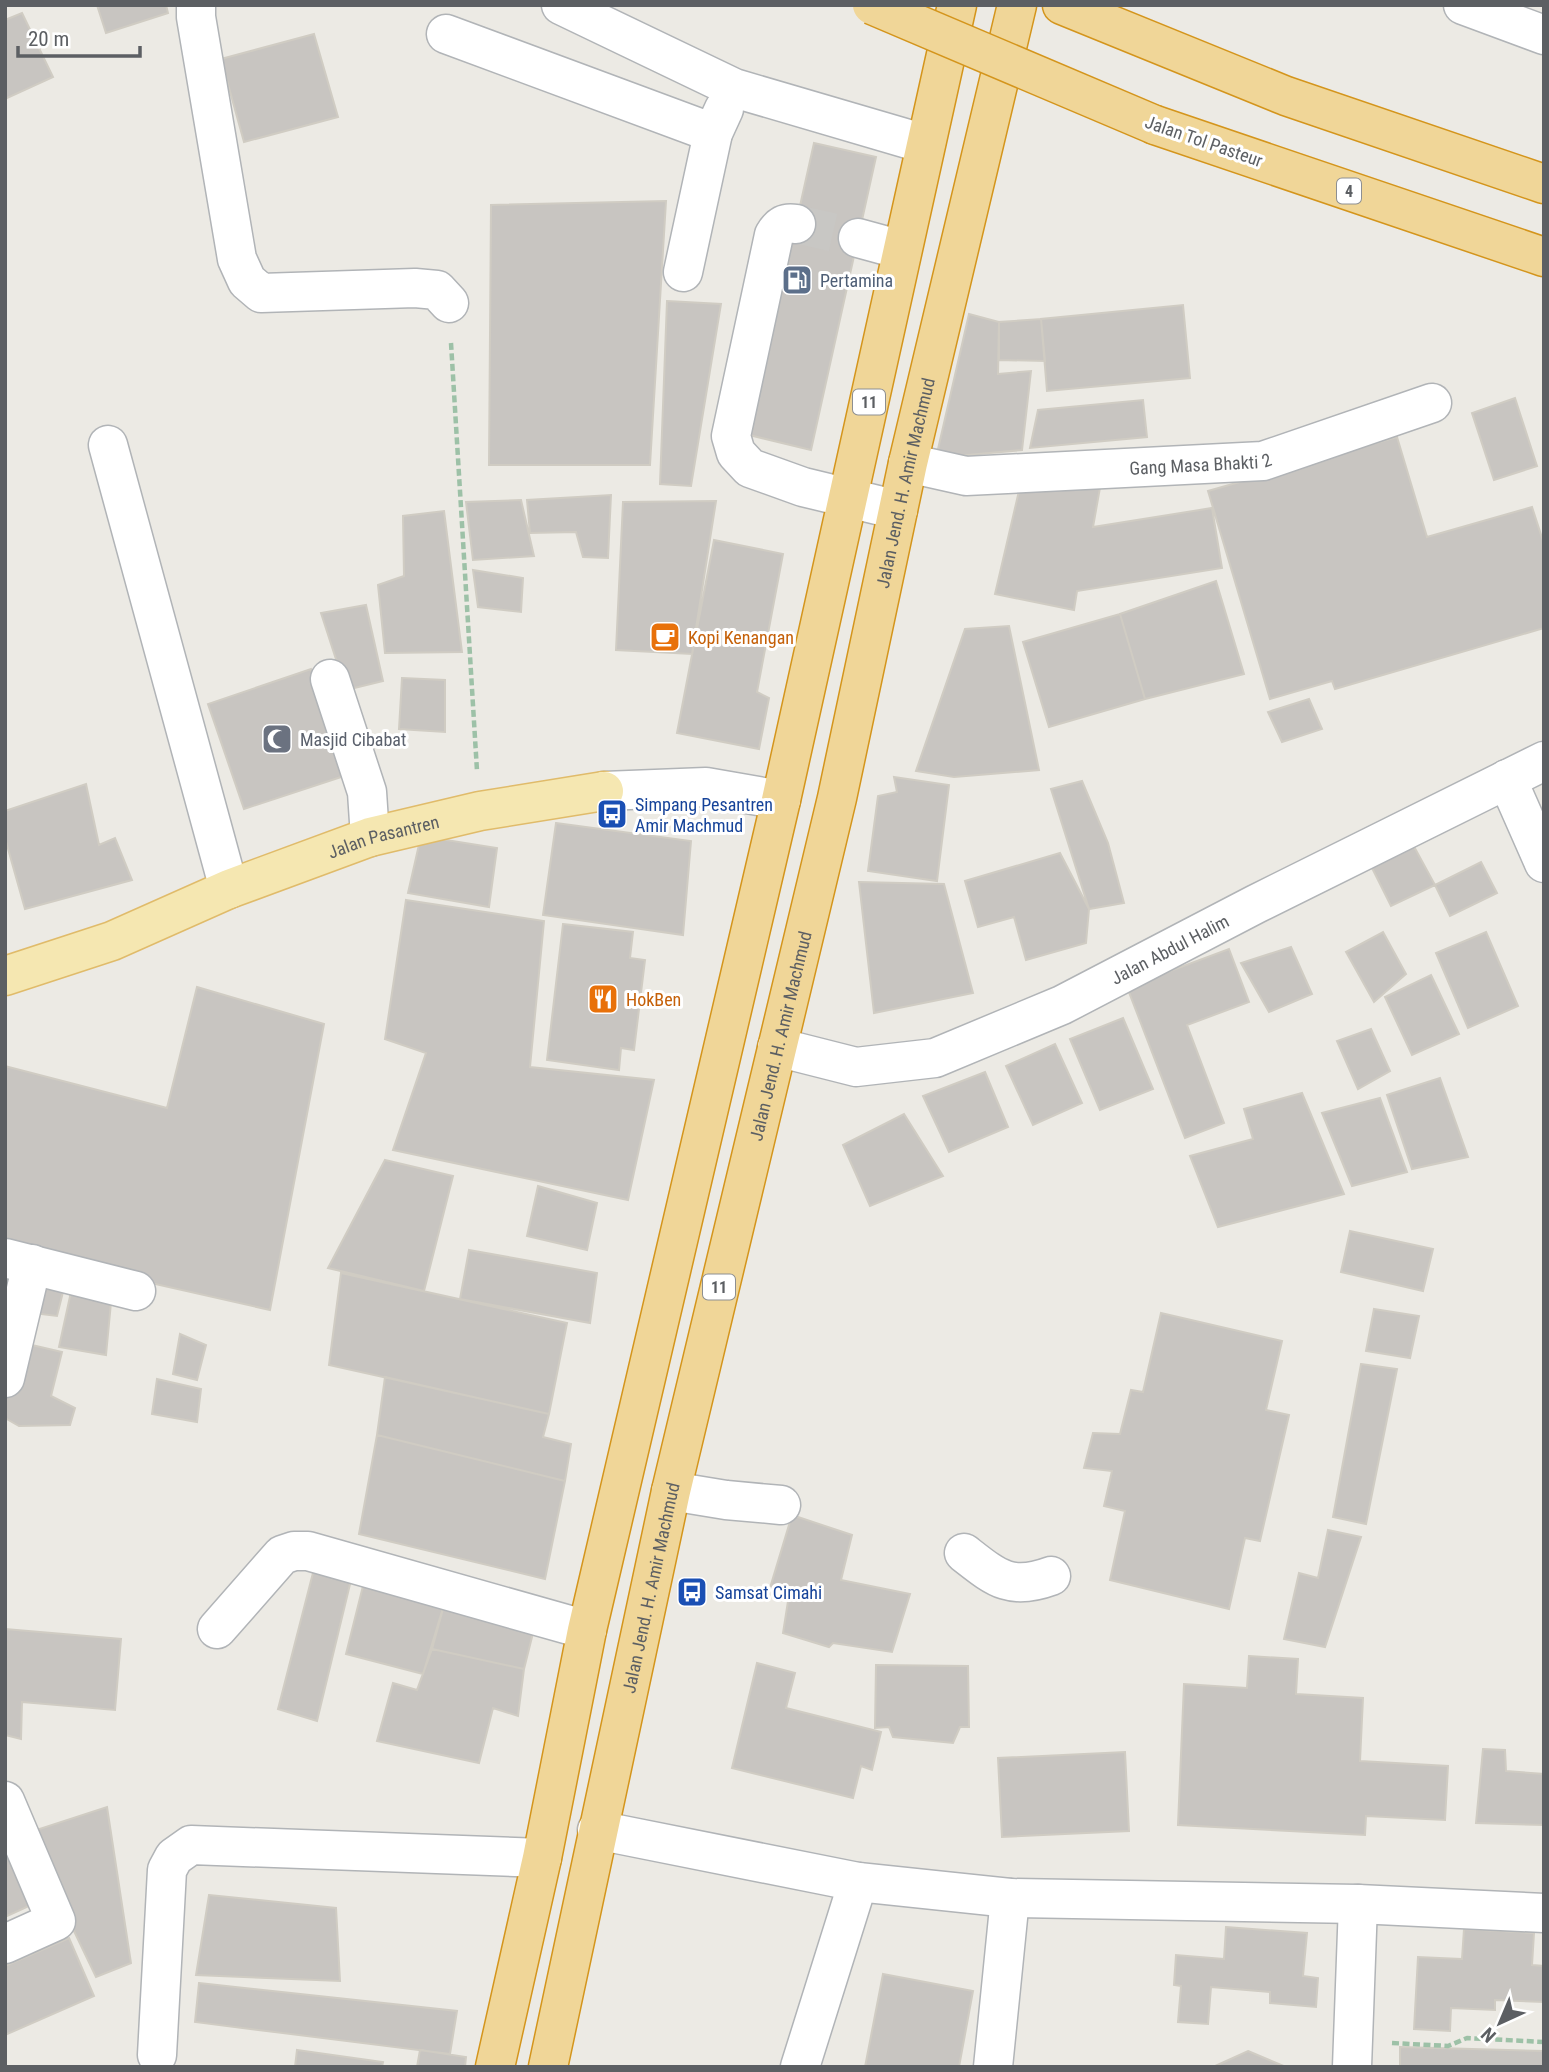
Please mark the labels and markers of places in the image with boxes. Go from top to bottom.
fuel station icon: Pertamina [780,263,814,297]
place label: Pertamina [820,270,893,291]
cafe icon: Kopi Kenangan [648,620,682,654]
place label: Kopi Kenangan [688,627,794,648]
mosque icon: Masjid Cibabat [260,722,294,756]
place label: Masjid Cibabat [300,729,406,750]
place label: Simpang Pesantren Amir Machmud [635,794,773,836]
bus stop icon: Simpang Pesantren Amir Machmud [595,797,629,831]
restaurant icon: HokBen [586,982,620,1016]
place label: HokBen [626,989,681,1010]
bus stop icon: Samsat Cimahi [675,1575,709,1609]
place label: Samsat Cimahi [715,1582,822,1603]

